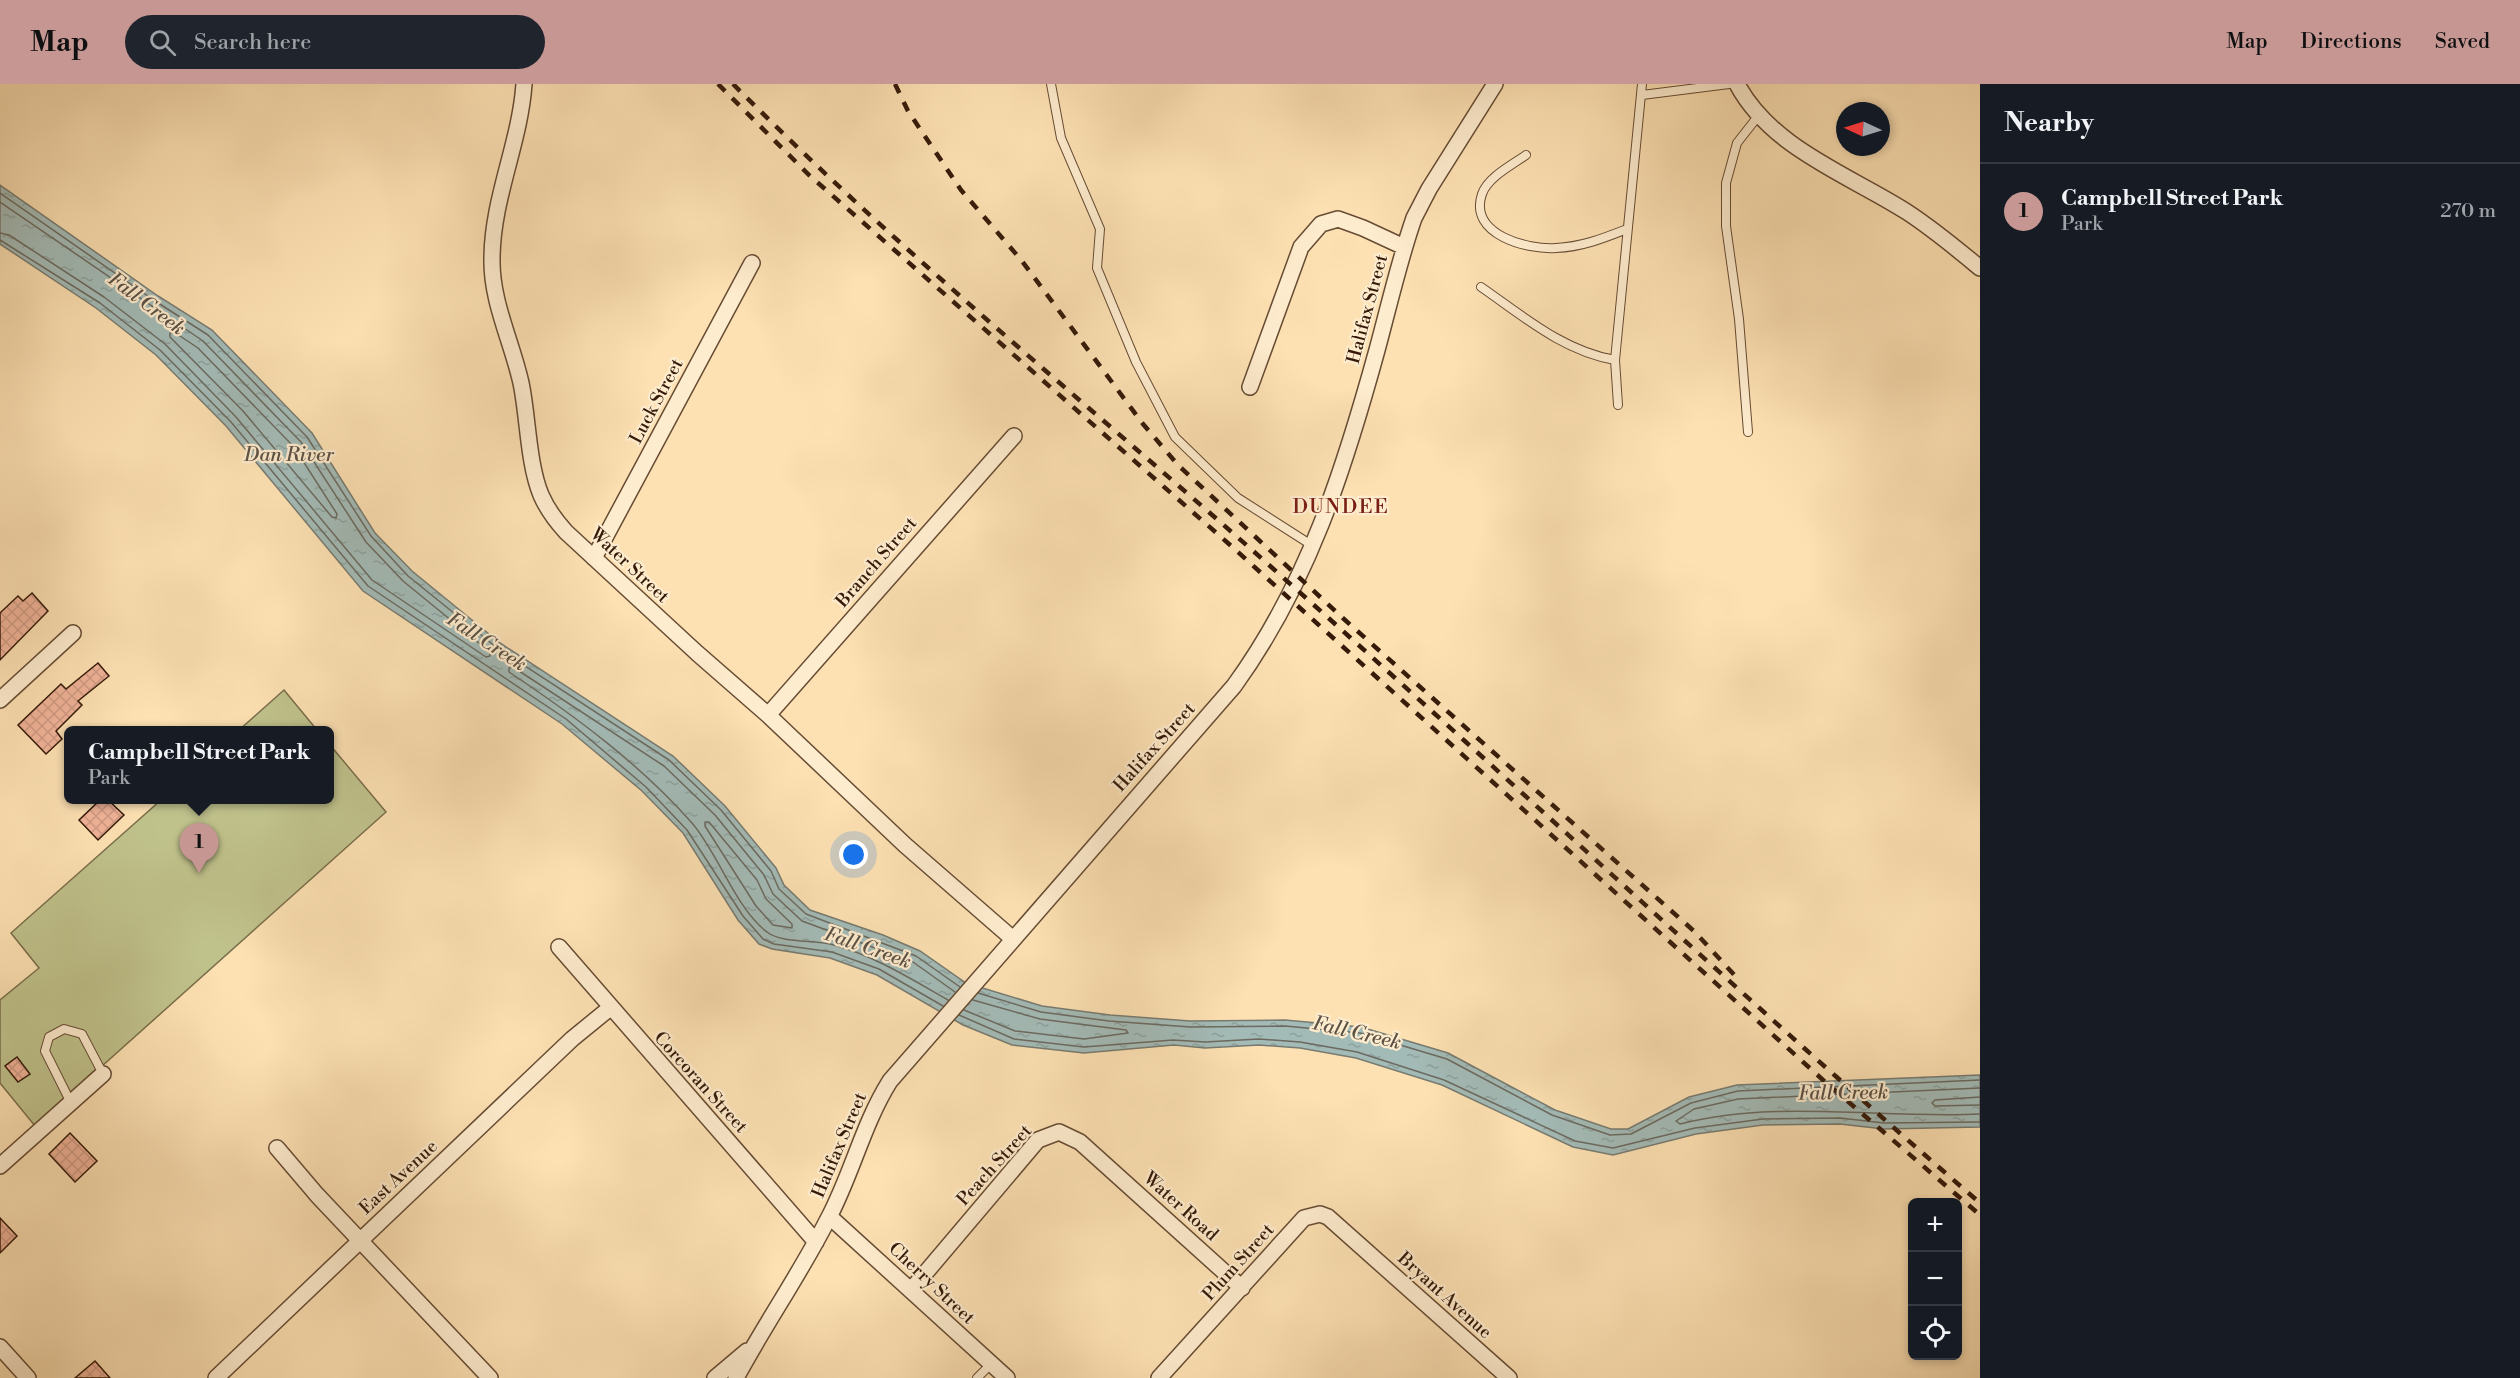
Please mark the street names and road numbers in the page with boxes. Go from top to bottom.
street label: Halifax Street [1342,251,1393,366]
street label: Luck Street [624,354,689,448]
street label: Branch Street [830,512,922,613]
street label: Water Street [585,522,675,608]
street label: Halifax Street [1108,698,1201,797]
street label: Corcoran Street [649,1027,753,1139]
street label: Halifax Street [807,1089,872,1201]
street label: Peach Street [952,1119,1037,1211]
street label: East Avenue [354,1135,442,1220]
street label: Water Road [1138,1166,1223,1246]
street label: Plum Street [1198,1218,1280,1306]
street label: Cherry Street [884,1237,980,1330]
street label: Bryant Avenue [1392,1246,1497,1344]

